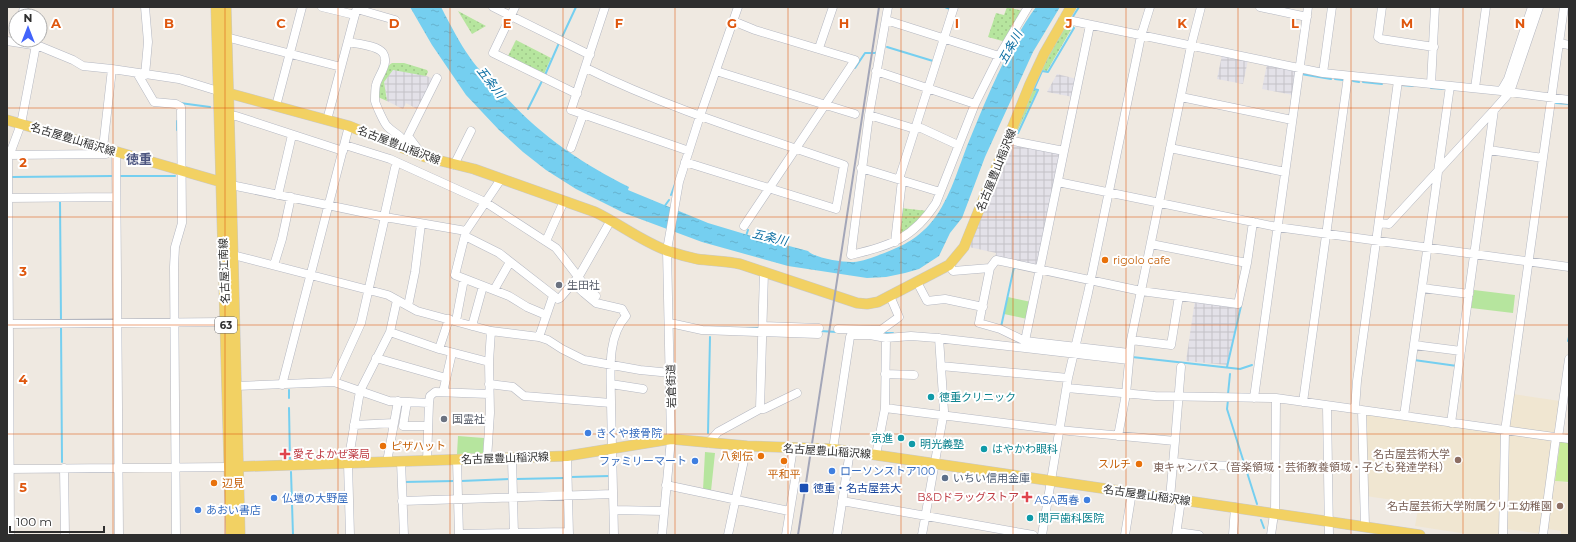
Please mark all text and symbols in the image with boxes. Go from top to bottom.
north arrow [8,8,48,48]
text: N [24,11,32,25]
text: A [50,15,62,31]
text: B [164,15,174,31]
text: C [276,15,286,31]
text: D [389,15,400,31]
text: E [503,15,512,31]
text: F [615,15,623,31]
text: G [727,15,737,31]
text: H [839,15,849,31]
text: I [955,15,959,31]
text: J [1064,15,1073,31]
text: K [1177,15,1187,31]
text: L [1291,15,1299,31]
text: M [1401,15,1413,31]
text: N [1515,15,1525,31]
water label: 五条川 [995,26,1026,66]
water label: 五条川 [474,63,509,102]
street label: 名古屋豊山稲沢線 [29,119,117,159]
street label: 名古屋豊山稲沢線 [355,123,443,167]
street label: 名古屋豊山稲沢線 [973,127,1019,213]
district label: 徳重 [126,151,152,167]
text: 2 [19,154,27,170]
water label: 五条川 [751,226,791,249]
street label: 名古屋江南線 [216,238,232,304]
place label: rigolo cafe [1113,253,1171,267]
marker: rigolo cafe [1100,255,1110,265]
text: 3 [18,263,27,279]
place label: 生田社 [567,278,600,292]
marker: 生田社 [554,280,564,290]
road number: 63 [215,317,237,333]
street label: 岩倉街道 [664,364,678,408]
text: 4 [19,371,28,387]
place label: 徳重クリニック [939,390,1016,404]
marker: 徳重クリニック [926,392,936,402]
place label: 国霊社 [452,412,485,426]
marker: 国霊社 [439,414,449,424]
place label: きくや接骨院 [596,426,662,440]
marker: きくや接骨院 [583,428,593,438]
place label: 京進 [871,431,893,445]
marker: 京進 [896,433,906,443]
place label: 明光義塾 [920,437,964,451]
place label: ピザハット [391,439,446,453]
marker: 明光義塾 [907,439,917,449]
marker: ピザハット [378,441,388,451]
street label: 名古屋豊山稲沢線 [783,441,871,461]
place label: はやかわ眼科 [992,442,1058,456]
marker: はやかわ眼科 [979,444,989,454]
place label: 愛そよかぜ薬局 [293,447,370,461]
place label: 名古屋芸術大学 東キャンパス（音楽領域・芸術教養領域・子ども発達学科） [1153,447,1450,474]
marker: 愛そよかぜ薬局 [280,449,290,459]
street label: 名古屋豊山稲沢線 [461,449,549,467]
place label: 八剣伝 [720,449,753,463]
marker: 八剣伝 [756,451,766,461]
place label: ファミリーマート [599,454,687,468]
marker: 名古屋芸術大学 東キャンパス（音楽領域・芸術教養領域・子ども発達学科） [1453,455,1463,465]
marker: ファミリーマート [690,456,700,466]
marker: 平和平 [779,456,789,466]
place label: スルチ [1098,457,1131,471]
marker: スルチ [1134,459,1144,469]
place label: ローソンストア100 [840,464,935,478]
marker: ローソンストア100 [827,466,837,476]
place label: 平和平 [768,467,801,481]
place label: いちい信用金庫 [953,471,1030,485]
marker: いちい信用金庫 [940,473,950,483]
place label: 辺見 [222,476,244,490]
marker: 辺見 [209,478,219,488]
text: 5 [19,479,27,495]
place label: 徳重・名古屋芸大 [813,481,901,495]
marker: 徳重・名古屋芸大 [798,482,810,494]
street label: 名古屋豊山稲沢線 [1102,482,1192,508]
place label: B&Dドラッグストア [917,490,1019,504]
place label: 仏壇の大野屋 [282,491,348,505]
marker: B&Dドラッグストア [1022,492,1032,502]
marker: 仏壇の大野屋 [269,493,279,503]
place label: ASA西春 [1034,493,1079,507]
marker: ASA西春 [1082,495,1092,505]
place label: 名古屋芸術大学附属クリエ幼稚園 [1387,499,1552,513]
marker: 名古屋芸術大学附属クリエ幼稚園 [1555,501,1565,511]
place label: あおい書店 [206,503,261,517]
marker: あおい書店 [193,505,203,515]
scale bar [10,508,104,534]
place label: 関戸歯科医院 [1038,511,1104,525]
marker: 関戸歯科医院 [1025,513,1035,523]
text: 100 m [16,514,52,529]

